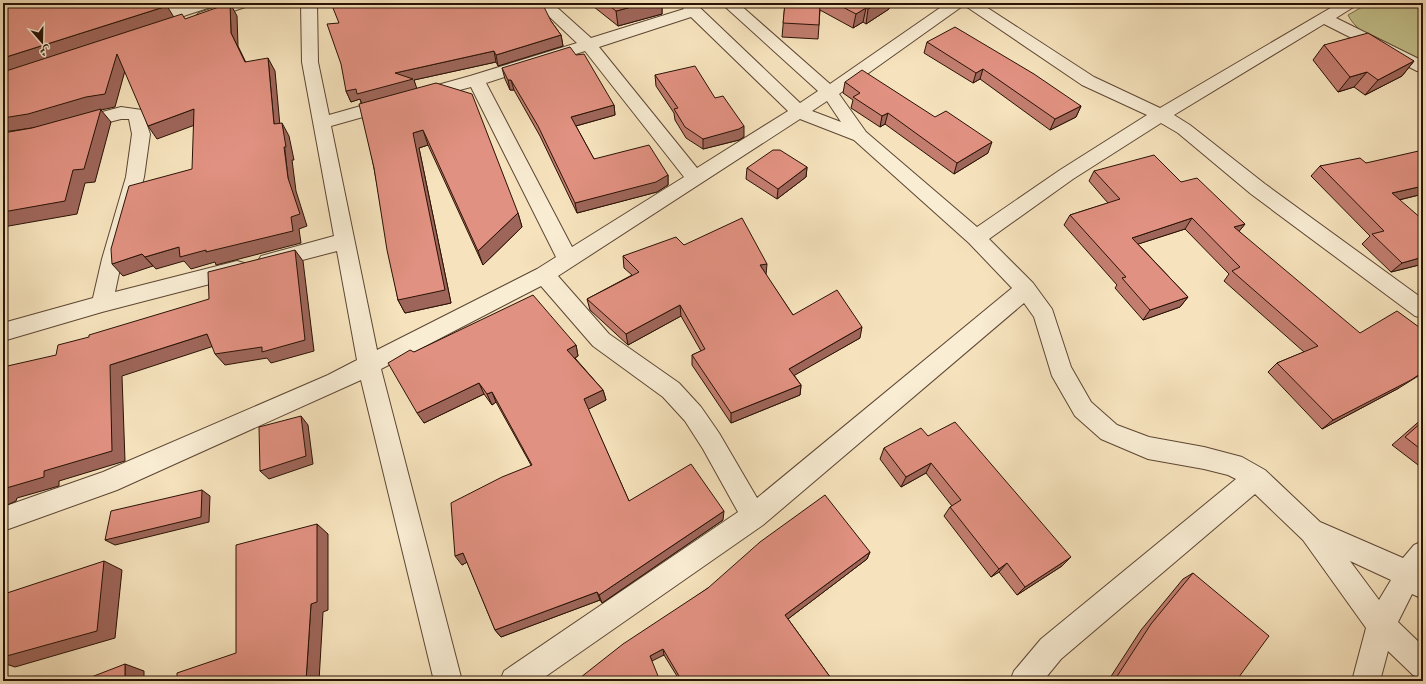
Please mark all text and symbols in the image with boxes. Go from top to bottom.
north arrow [22,22,62,62]
text: ش [38,43,53,59]

